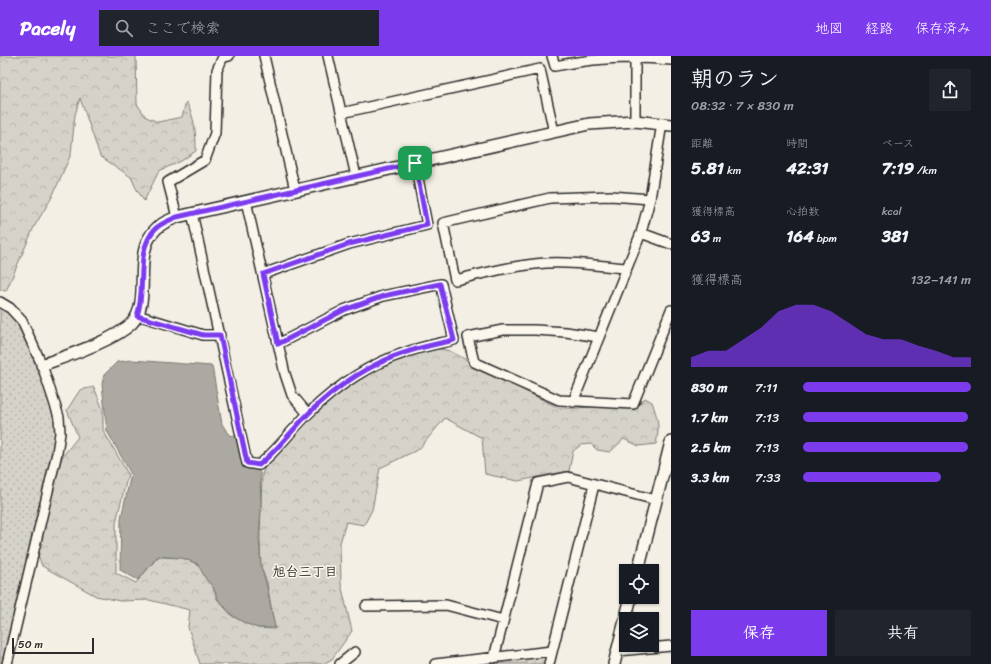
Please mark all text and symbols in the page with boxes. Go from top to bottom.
search box [99,10,379,46]
text: Pacely [20,12,75,45]
text: ここで検索 [145,15,220,41]
text: 地図 [815,16,843,41]
text: 経路 [865,16,893,41]
text: 保存済み [915,16,971,41]
icon: search [113,17,135,39]
text: 朝のラン [691,59,779,98]
button: share [929,69,971,111]
text: 08:32 · 7 × 830 m [691,94,794,117]
text: 距離 [691,134,713,153]
text: 時間 [786,134,808,153]
text: ペース [882,134,914,153]
pin [398,146,432,180]
icon: arrive [404,152,426,174]
text: 5.81 [691,153,724,183]
text: 42:31 [786,153,829,183]
text: 7:19 [882,153,914,183]
text: km [724,161,741,180]
text: /km [914,161,937,180]
text: 獲得標高 [691,202,735,221]
text: 心拍数 [786,202,819,221]
text: kcal [882,202,902,221]
text: 63 [691,221,710,251]
text: 164 [786,221,814,251]
text: 381 [882,221,909,251]
text: m [710,229,721,248]
text: bpm [814,229,837,248]
text: 獲得標高 [691,268,743,291]
text: 132–141 m [911,268,971,291]
text: 830 m [691,376,728,399]
text: 7:11 [755,376,778,399]
text: 1.7 km [691,406,728,429]
text: 7:13 [755,406,779,429]
text: 2.5 km [691,436,731,459]
text: 7:13 [755,436,779,459]
text: 3.3 km [691,466,729,489]
text: 7:33 [755,466,781,489]
district label: 旭台三丁目 [272,560,338,583]
map controls [619,564,659,652]
button: locate [619,564,659,604]
button: 保存 [691,610,827,656]
button: 共有 [835,610,971,656]
button: layers [619,612,659,652]
text: 50 m [18,635,43,654]
scale bar [12,636,94,655]

